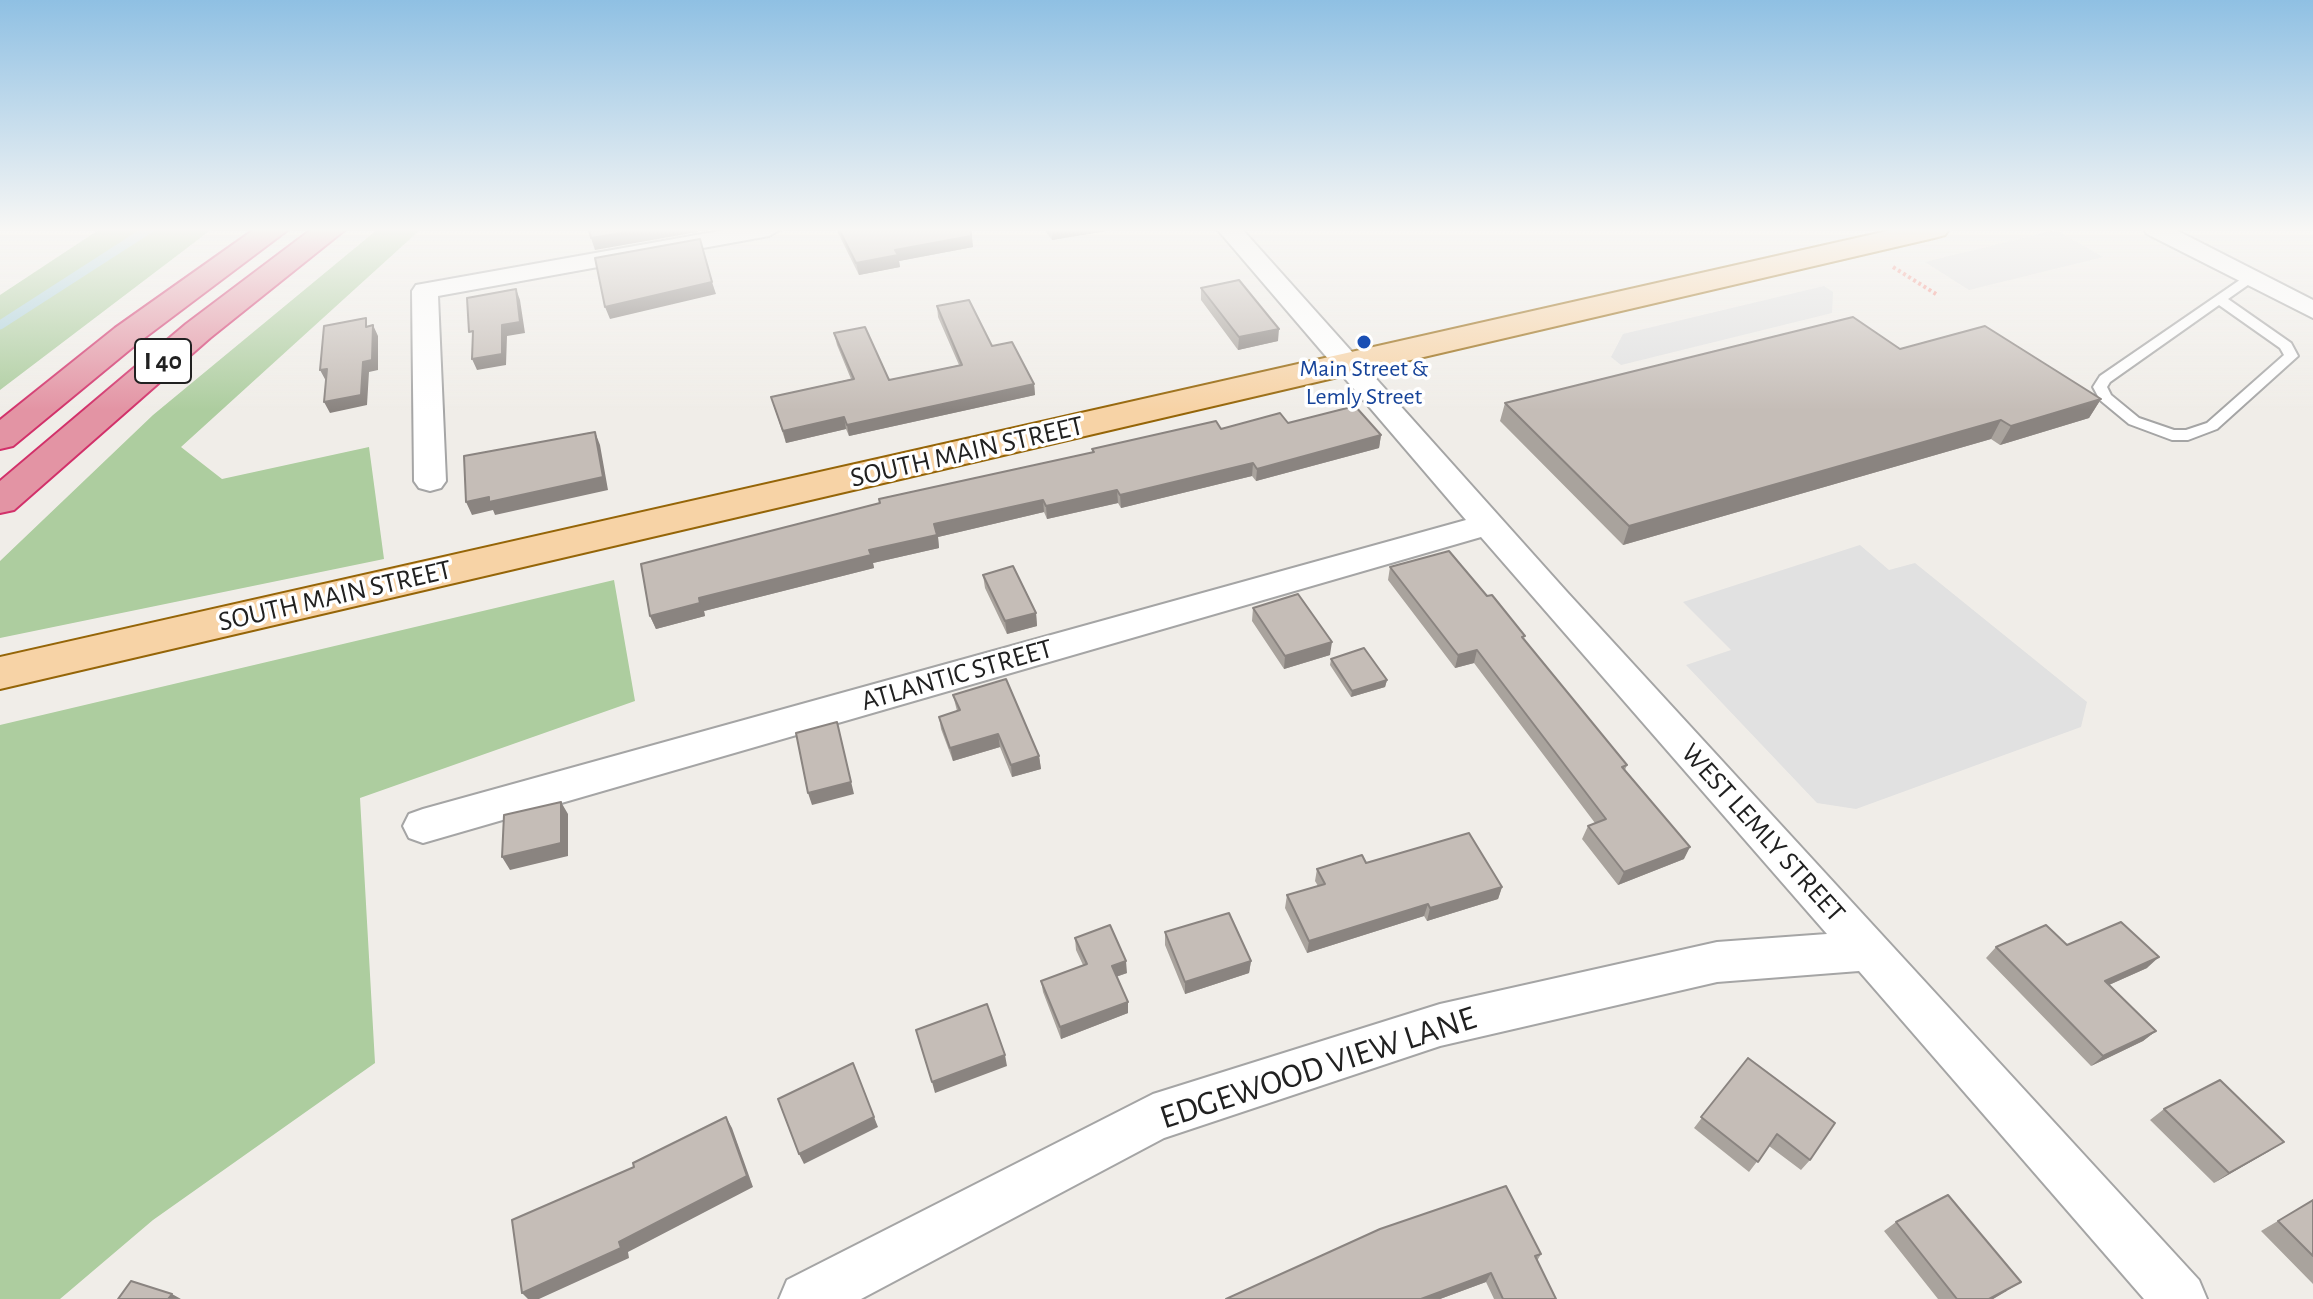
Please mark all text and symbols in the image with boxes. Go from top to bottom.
marker: Main Street & Lemly Street [1355,333,1373,351]
road number: I 40 [135,339,191,383]
place label: Main Street & Lemly Street [1299,355,1429,411]
street label: SOUTH MAIN STREET [847,409,1087,495]
street label: SOUTH MAIN STREET [215,553,455,639]
street label: ATLANTIC STREET [857,632,1057,718]
street label: WEST LEMLY STREET [1674,737,1852,929]
street label: EDGEWOOD VIEW LANE [1155,998,1481,1138]

